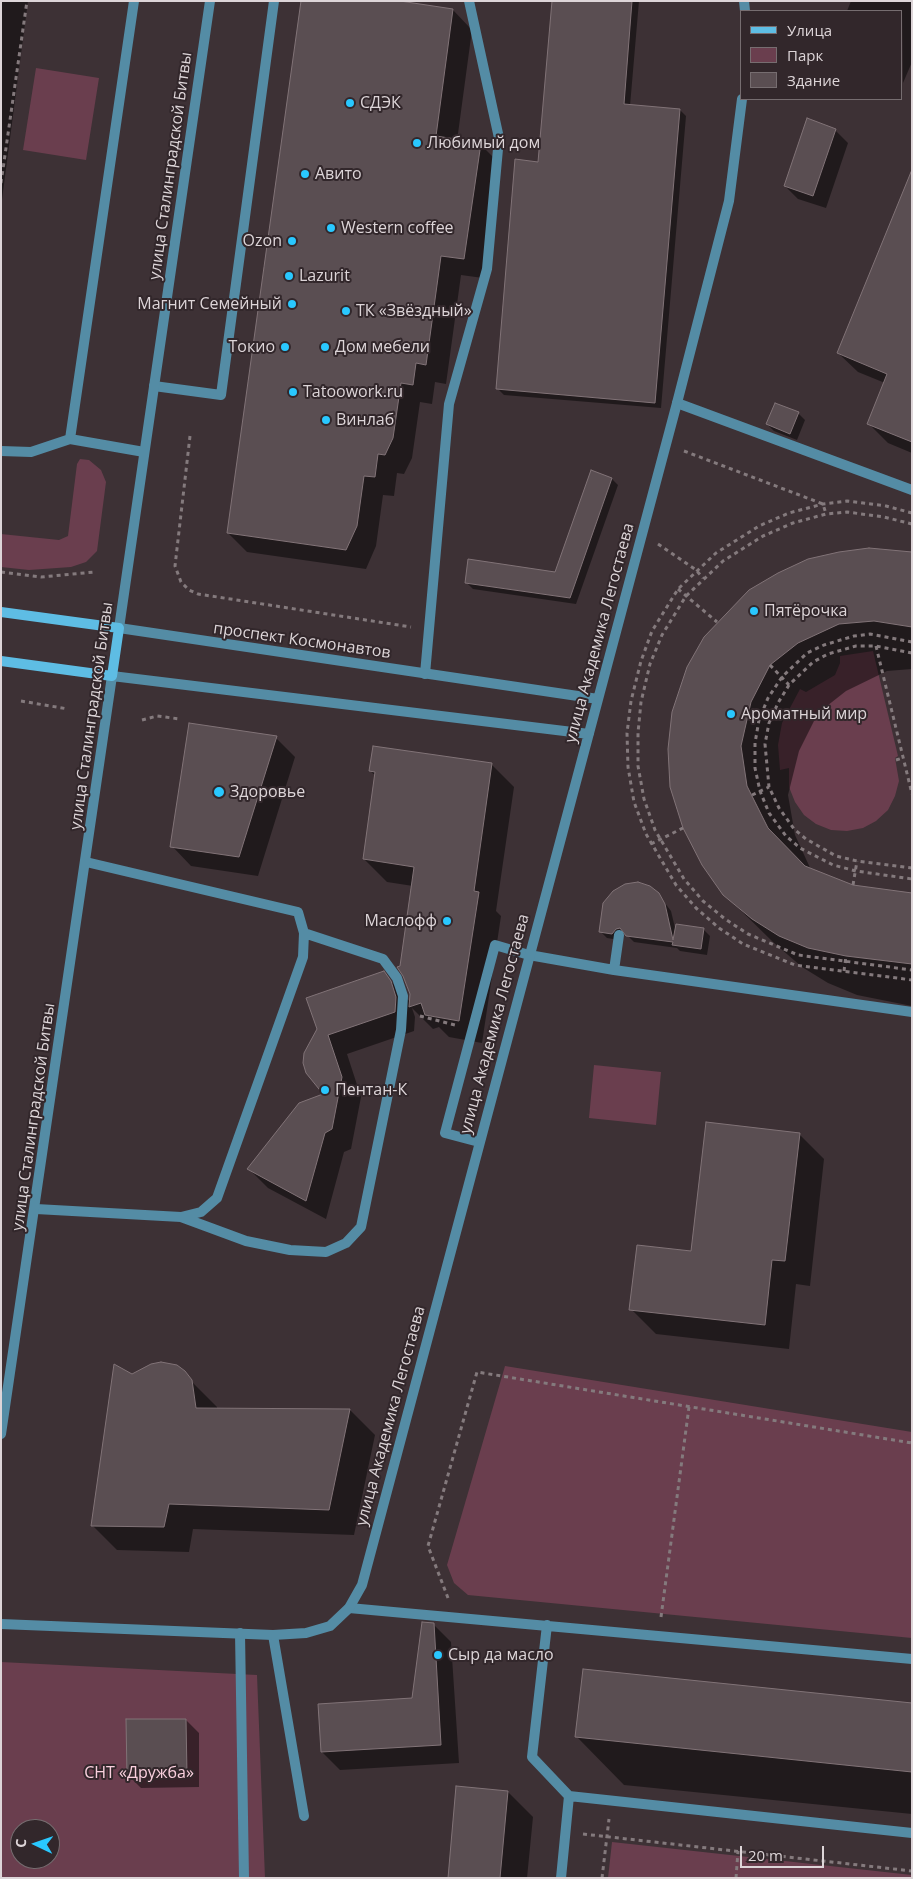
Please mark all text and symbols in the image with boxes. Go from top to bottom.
legend [740,10,903,100]
text: Улица [787,20,832,40]
text: Парк [787,45,823,65]
street label: улица Сталинградской Битвы [145,51,197,281]
text: Здание [787,70,840,90]
place label: СДЭК [360,93,401,113]
marker: СДЭК [344,97,356,109]
place label: Любимый дом [427,133,540,153]
marker: Любимый дом [411,137,423,149]
place label: Авито [315,164,362,184]
marker: Авито [299,168,311,180]
place label: Western coffee [341,218,454,238]
marker: Western coffee [325,222,337,234]
place label: Ozon [243,231,282,251]
marker: Ozon [286,235,298,247]
place label: Lazurit [299,266,350,286]
marker: Lazurit [283,270,295,282]
place label: Магнит Семейный [137,294,282,314]
marker: Магнит Семейный [286,298,298,310]
place label: ТК «Звёздный» [356,301,472,321]
marker: ТК «Звёздный» [340,305,352,317]
place label: Токио [228,337,275,357]
place label: Дом мебели [335,337,430,357]
marker: Токио [279,341,291,353]
marker: Дом мебели [319,341,331,353]
place label: Tatoowork.ru [303,382,403,402]
marker: Tatoowork.ru [287,386,299,398]
place label: Винлаб [336,410,394,430]
marker: Винлаб [320,414,332,426]
street label: улица Академика Легостаева [561,521,639,745]
street label: улица Сталинградской Битвы [66,601,118,831]
place label: Пятёрочка [764,601,847,621]
marker: Пятёрочка [748,605,760,617]
street label: проспект Космонавтов [212,619,392,663]
place label: Ароматный мир [741,704,867,724]
marker: Ароматный мир [725,708,737,720]
place label: Здоровье [230,782,305,802]
marker: Здоровье [212,785,226,799]
place label: Маслофф [364,911,437,931]
street label: улица Академика Легостаева [456,912,534,1136]
marker: Маслофф [441,915,453,927]
street label: улица Сталинградской Битвы [8,1002,60,1232]
place label: Пентан-К [335,1080,407,1100]
marker: Пентан-К [319,1084,331,1096]
street label: улица Академика Легостаева [352,1304,430,1528]
place label: Сыр да масло [448,1645,554,1665]
marker: Сыр да масло [432,1649,444,1661]
park label: СНТ «Дружба» [84,1763,194,1783]
north arrow [10,1819,60,1869]
scale bar [743,1836,827,1868]
text: С [11,1838,30,1848]
text: 20 m [748,1845,783,1865]

